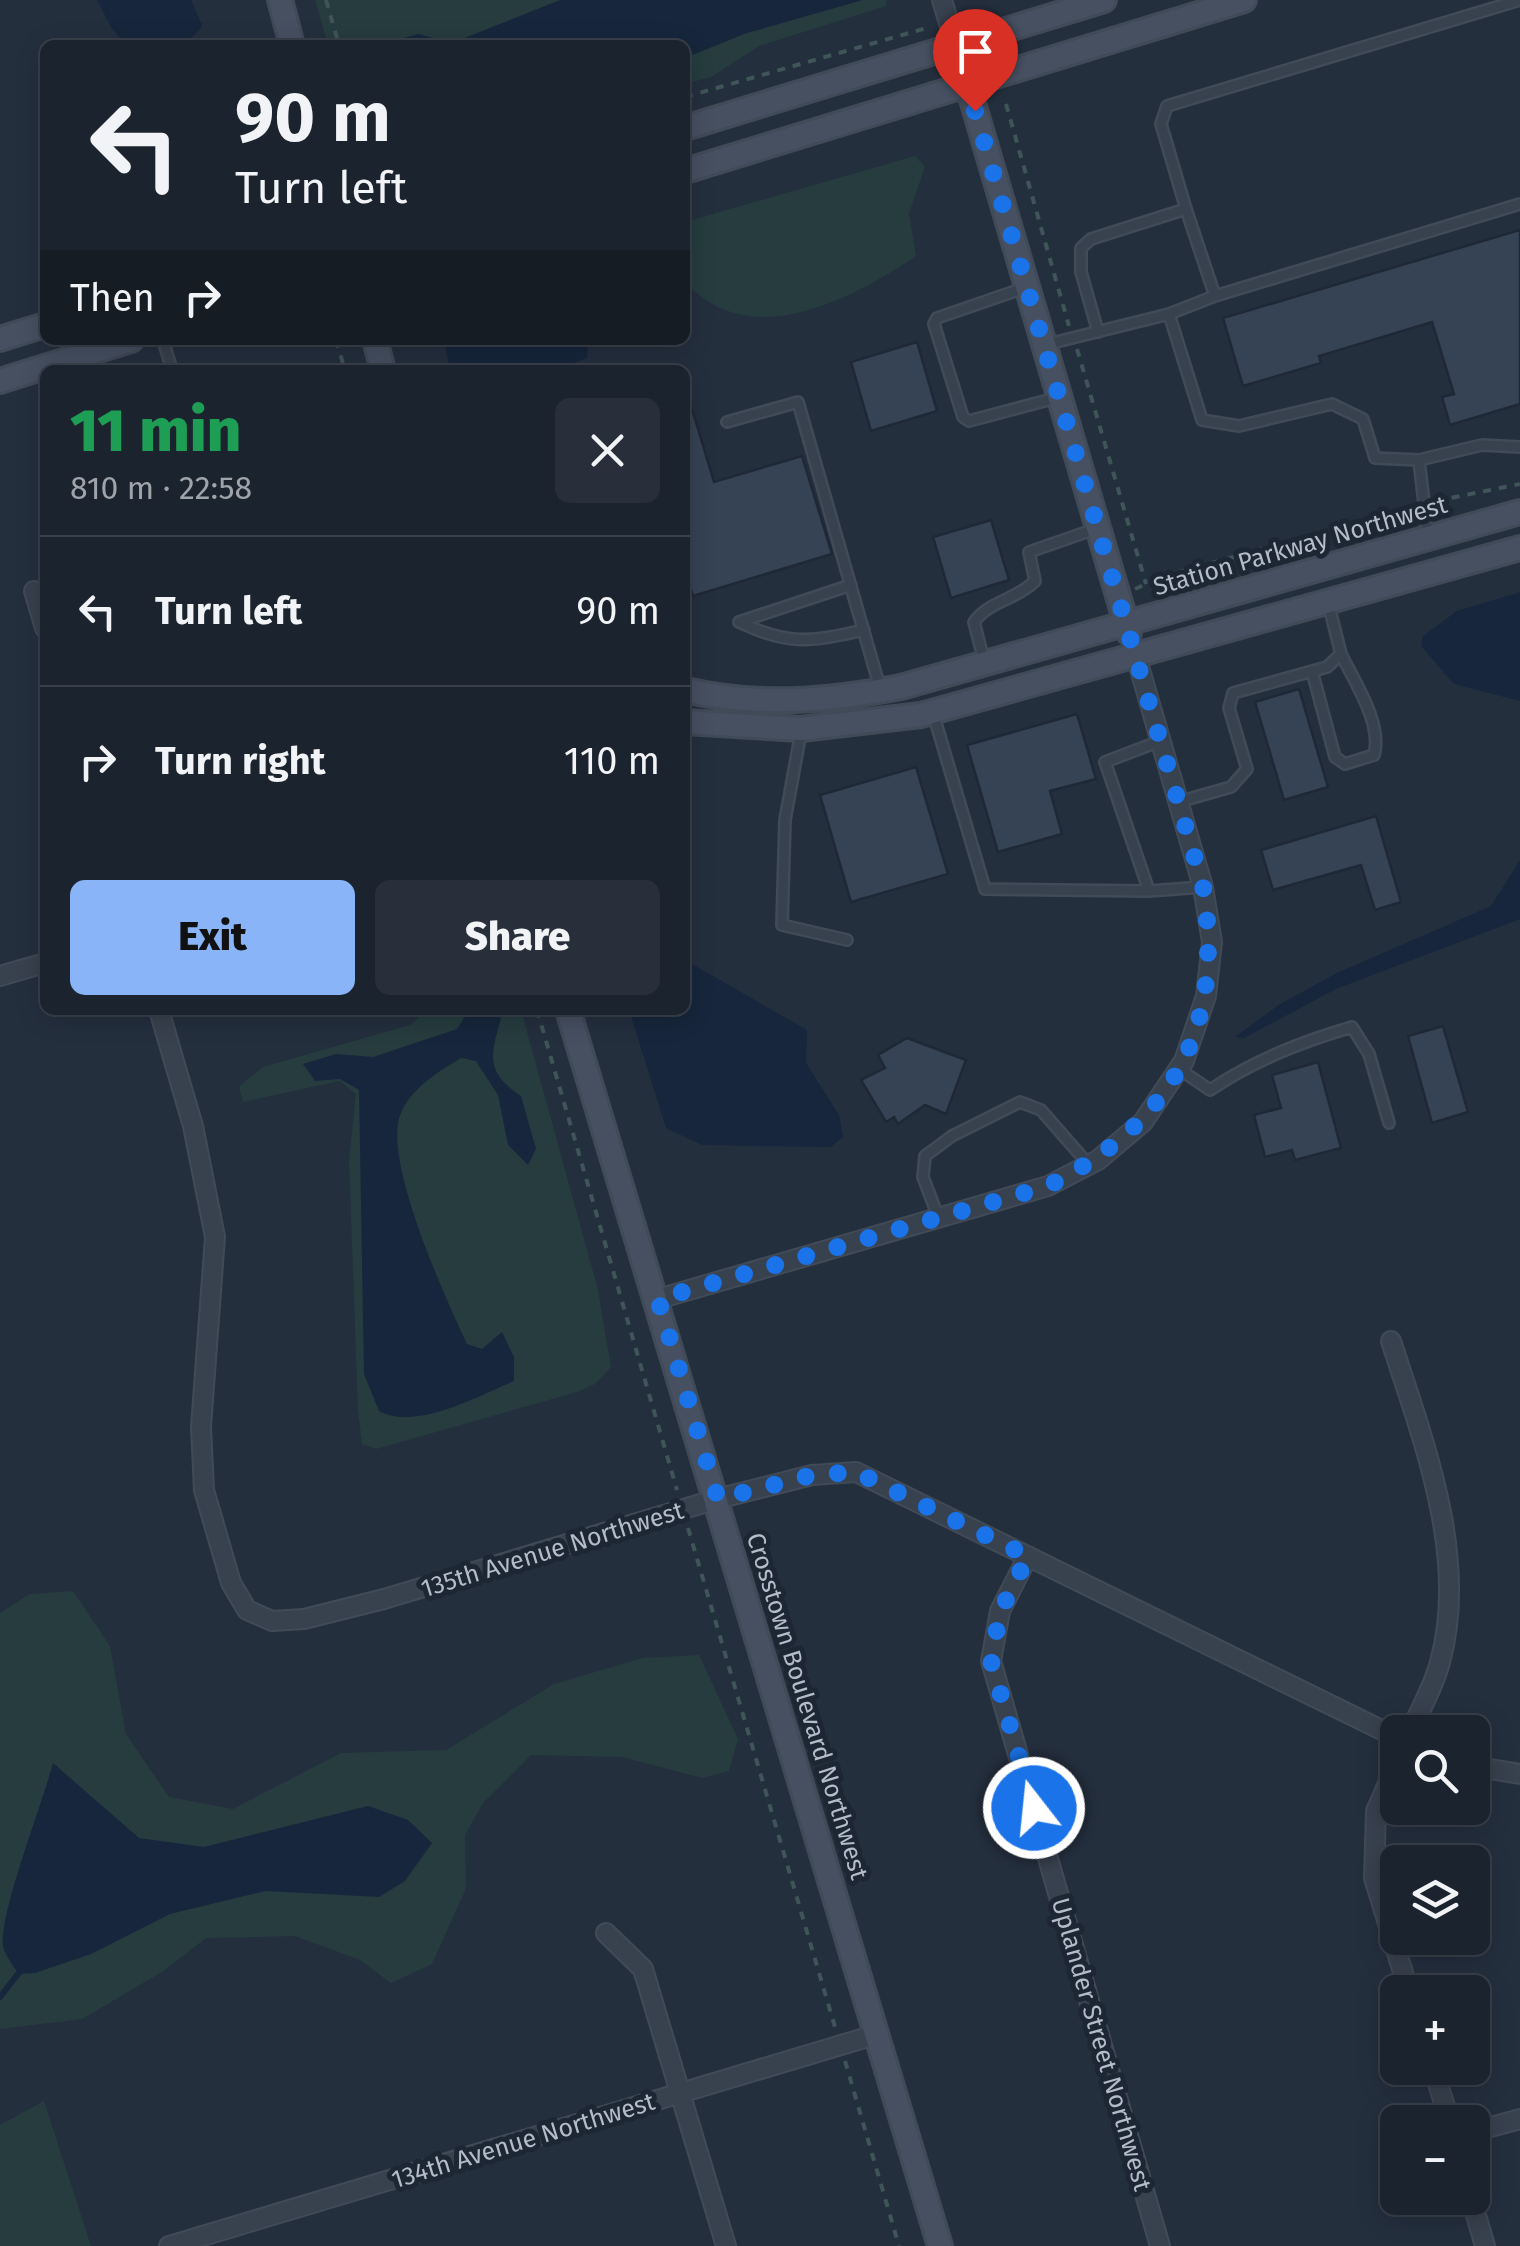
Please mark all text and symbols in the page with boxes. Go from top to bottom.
pin [933,9,1018,112]
icon: arrive [948,24,1003,79]
text: 90 m [235,76,391,160]
icon: left [70,80,200,210]
text: Turn left [235,161,407,215]
icon: right [175,270,230,325]
text: Then [70,275,155,321]
text: 11 min [70,395,241,467]
button: close [555,398,660,503]
text: 810 m · 22:58 [70,469,252,507]
street label: Station Parkway Northwest [1150,489,1452,602]
icon: left [70,584,125,639]
text: Turn left [155,588,302,634]
text: 90 m [576,588,660,634]
icon: right [70,734,125,789]
text: Turn right [155,738,325,784]
text: 110 m [564,738,660,784]
button: Exit [70,880,355,995]
button: Share [375,880,660,995]
street label: 135th Avenue Northwest [417,1495,688,1604]
street label: Crosstown Boulevard Northwest [740,1529,874,1884]
map controls [1380,1715,1490,2215]
button: search [1380,1715,1490,1825]
position arrow [982,1756,1086,1860]
button: layers [1380,1845,1490,1955]
street label: Uplander Street Northwest [1045,1894,1158,2195]
button: + [1380,1975,1490,2085]
street label: 134th Avenue Northwest [388,2086,659,2195]
button: − [1380,2105,1490,2215]

